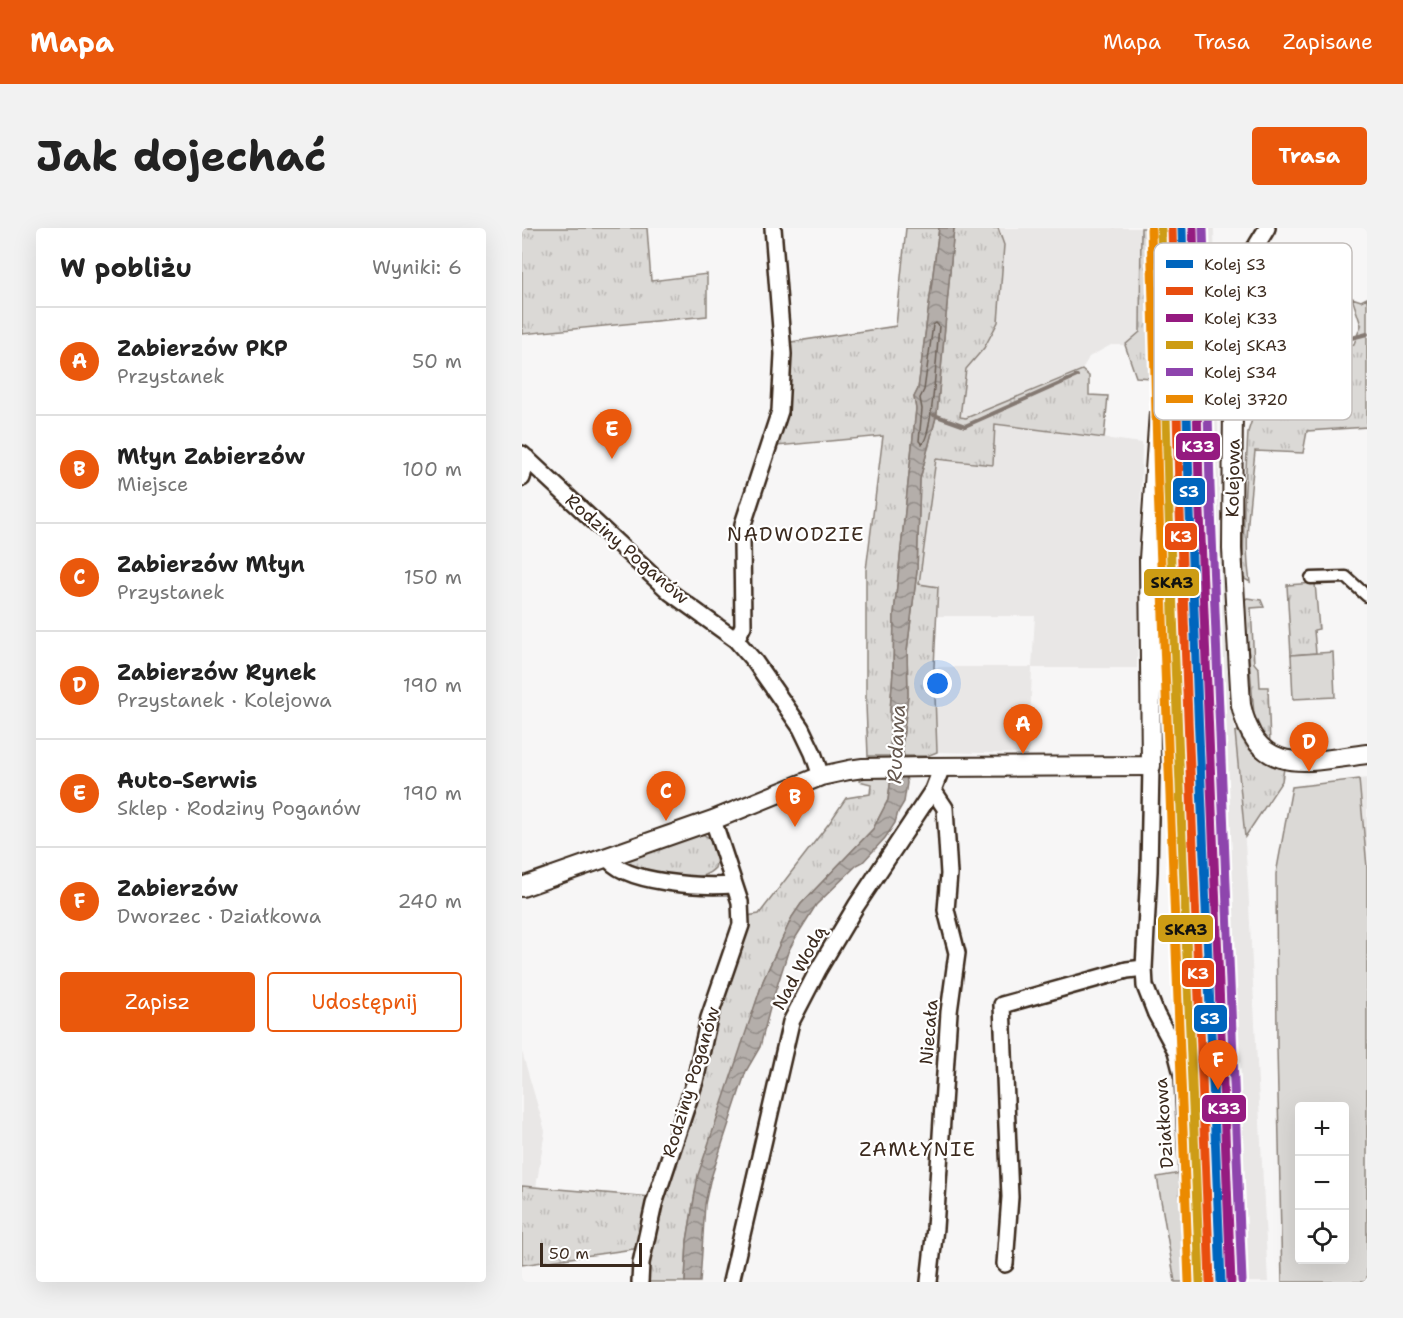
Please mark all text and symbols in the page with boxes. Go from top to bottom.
text: Mapa [30,23,114,61]
text: Mapa [1103,28,1161,56]
text: Trasa [1194,28,1250,56]
text: Zapisane [1283,28,1373,56]
button: Trasa [1252,127,1367,185]
text: Jak dojechać [36,128,326,184]
legend [1154,243,1352,420]
text: W pobliżu [60,250,192,285]
text: Wyniki: 6 [372,254,462,280]
text: Kolej S3 [1204,254,1266,275]
text: Kolej K3 [1204,281,1267,302]
text: Kolej K33 [1204,308,1278,329]
text: Zabierzów PKP [117,334,288,363]
text: Kolej SKA3 [1204,335,1287,356]
text: A [72,348,87,374]
text: 50 m [412,348,462,374]
text: Kolej S34 [1204,362,1277,383]
text: Przystanek [117,363,225,389]
text: Kolej 3720 [1204,389,1288,410]
pin: E [592,410,632,459]
line badge: K33 [1175,432,1221,461]
text: K33 [1182,436,1214,457]
street label: Kolejowa [1220,438,1246,518]
text: Młyn Zabierzów [117,442,305,471]
text: B [73,456,86,482]
text: 100 m [402,456,462,482]
text: Miejsce [117,471,188,497]
line badge: S3 [1172,477,1206,506]
text: S3 [1179,481,1199,502]
street label: Rodziny Poganów [560,489,694,610]
district label: NADWODZIE [727,521,865,547]
line badge: K3 [1164,522,1198,551]
text: K3 [1170,526,1192,547]
text: Zabierzów Młyn [117,550,305,579]
text: C [73,564,86,590]
text: 150 m [404,564,462,590]
line badge: SKA3 [1143,568,1200,597]
text: SKA3 [1151,572,1194,593]
text: Przystanek [117,579,225,605]
text: Zabierzów Rynek [117,658,317,687]
your location [923,669,952,698]
text: D [72,672,87,698]
text: 190 m [403,672,462,698]
text: Przystanek · Kolejowa [117,687,332,713]
water label: Rudawa [881,704,911,784]
pin: A [1004,704,1042,754]
pin: D [1290,722,1328,772]
text: Auto-Serwis [117,766,257,795]
pin: C [646,772,686,821]
pin: B [776,778,814,827]
text: E [73,780,86,806]
text: 190 m [403,780,462,806]
text: Sklep · Rodziny Poganów [117,795,361,821]
text: Zabierzów [117,874,238,903]
text: F [74,888,85,914]
text: 240 m [397,888,462,914]
text: Dworzec · Działkowa [117,903,321,929]
line badge: SKA3 [1157,914,1214,943]
text: SKA3 [1165,919,1208,940]
street label: Nad Wodą [767,921,832,1014]
line badge: K3 [1181,959,1215,988]
text: K3 [1187,963,1209,984]
button: Zapisz [60,972,255,1032]
button: Udostępnij [267,972,462,1032]
street label: Niecała [914,998,944,1066]
street label: Rodziny Poganów [657,1003,725,1160]
line badge: S3 [1193,1004,1228,1033]
text: S3 [1200,1008,1220,1029]
pin: F [1198,1040,1238,1090]
street label: Działkowa [1149,1077,1179,1169]
line badge: K33 [1201,1094,1247,1123]
text: K33 [1208,1098,1240,1119]
map controls [1295,1102,1349,1264]
button: + [1295,1102,1349,1156]
district label: ZAMŁYNIE [859,1136,977,1162]
button: − [1295,1156,1349,1210]
button: locate [1295,1210,1349,1264]
scale bar [540,1240,642,1268]
text: 50 m [549,1243,589,1264]

